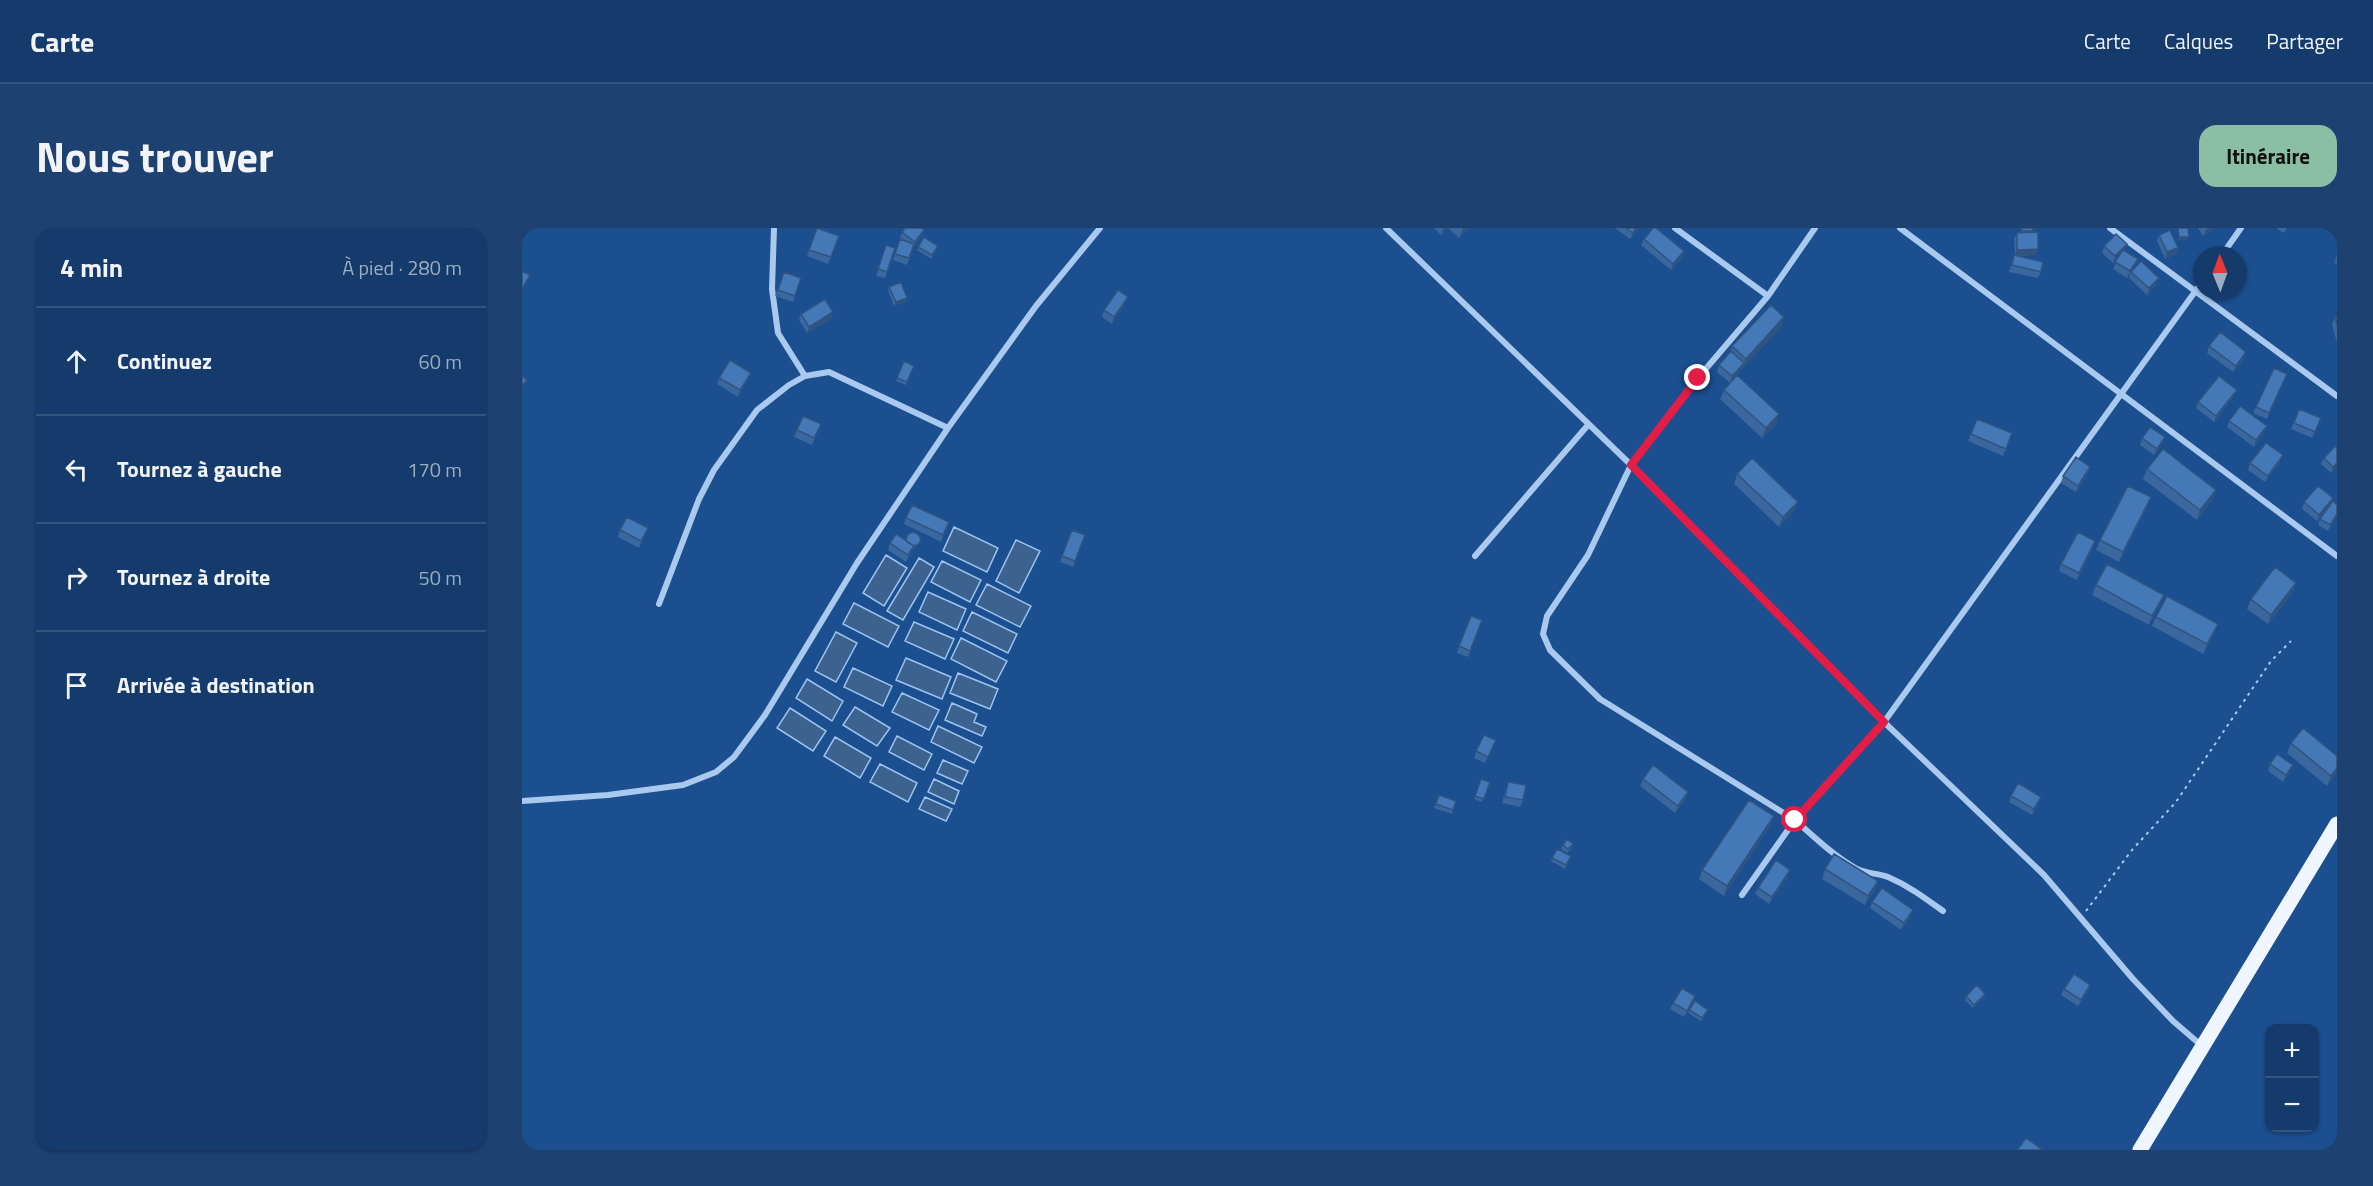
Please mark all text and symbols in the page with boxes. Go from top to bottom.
text: Carte [30,20,94,63]
text: Carte [2084,25,2131,57]
text: Calques [2164,25,2233,57]
text: Partager [2266,25,2343,57]
text: Nous trouver [36,124,274,188]
button: Itinéraire [2199,125,2337,187]
north arrow [2193,246,2247,300]
text: 4 min [60,248,123,287]
text: À pied · 280 m [342,252,462,283]
text: Continuez [117,344,212,378]
icon: ahead [60,345,93,378]
text: 60 m [418,346,462,377]
route end [1684,364,1710,390]
text: Tournez à gauche [117,452,282,486]
icon: left [60,453,93,486]
text: 170 m [407,454,462,485]
text: Tournez à droite [117,560,270,594]
icon: right [60,561,93,594]
text: 50 m [418,562,462,593]
text: Arrivée à destination [117,668,315,702]
icon: arrive [60,669,93,702]
route start [1781,806,1807,832]
map controls [2265,1024,2319,1132]
button: + [2265,1024,2319,1078]
button: − [2265,1078,2319,1132]

